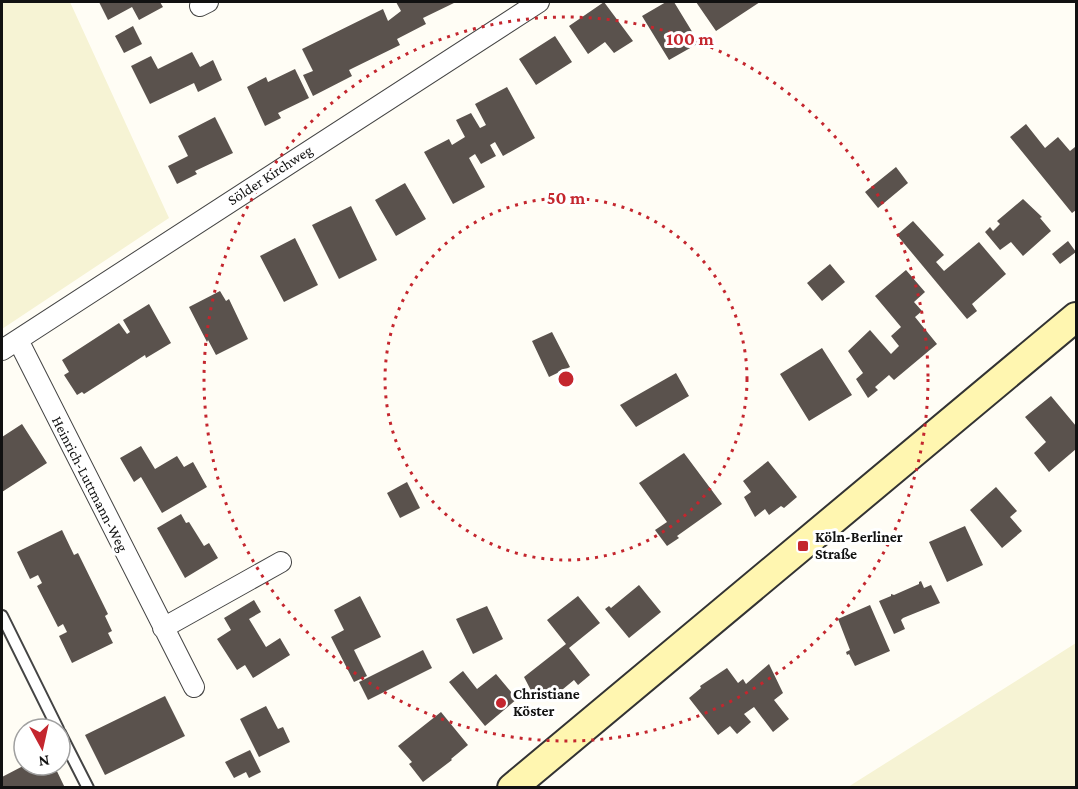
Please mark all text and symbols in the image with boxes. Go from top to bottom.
text: 100 m [666,29,714,49]
street label: Sölder Kirchweg [225,142,316,209]
text: 50 m [547,188,586,208]
centre of rings [556,369,576,389]
street label: Heinrich-Luttmann-Weg [48,414,131,555]
place label: Köln-Berliner Straße [815,529,903,562]
marker: Köln-Berliner Straße [796,539,810,553]
place label: Christiane Köster [513,686,580,719]
marker: Christiane Köster [494,696,508,710]
north arrow [12,717,72,777]
text: N [37,752,51,771]

